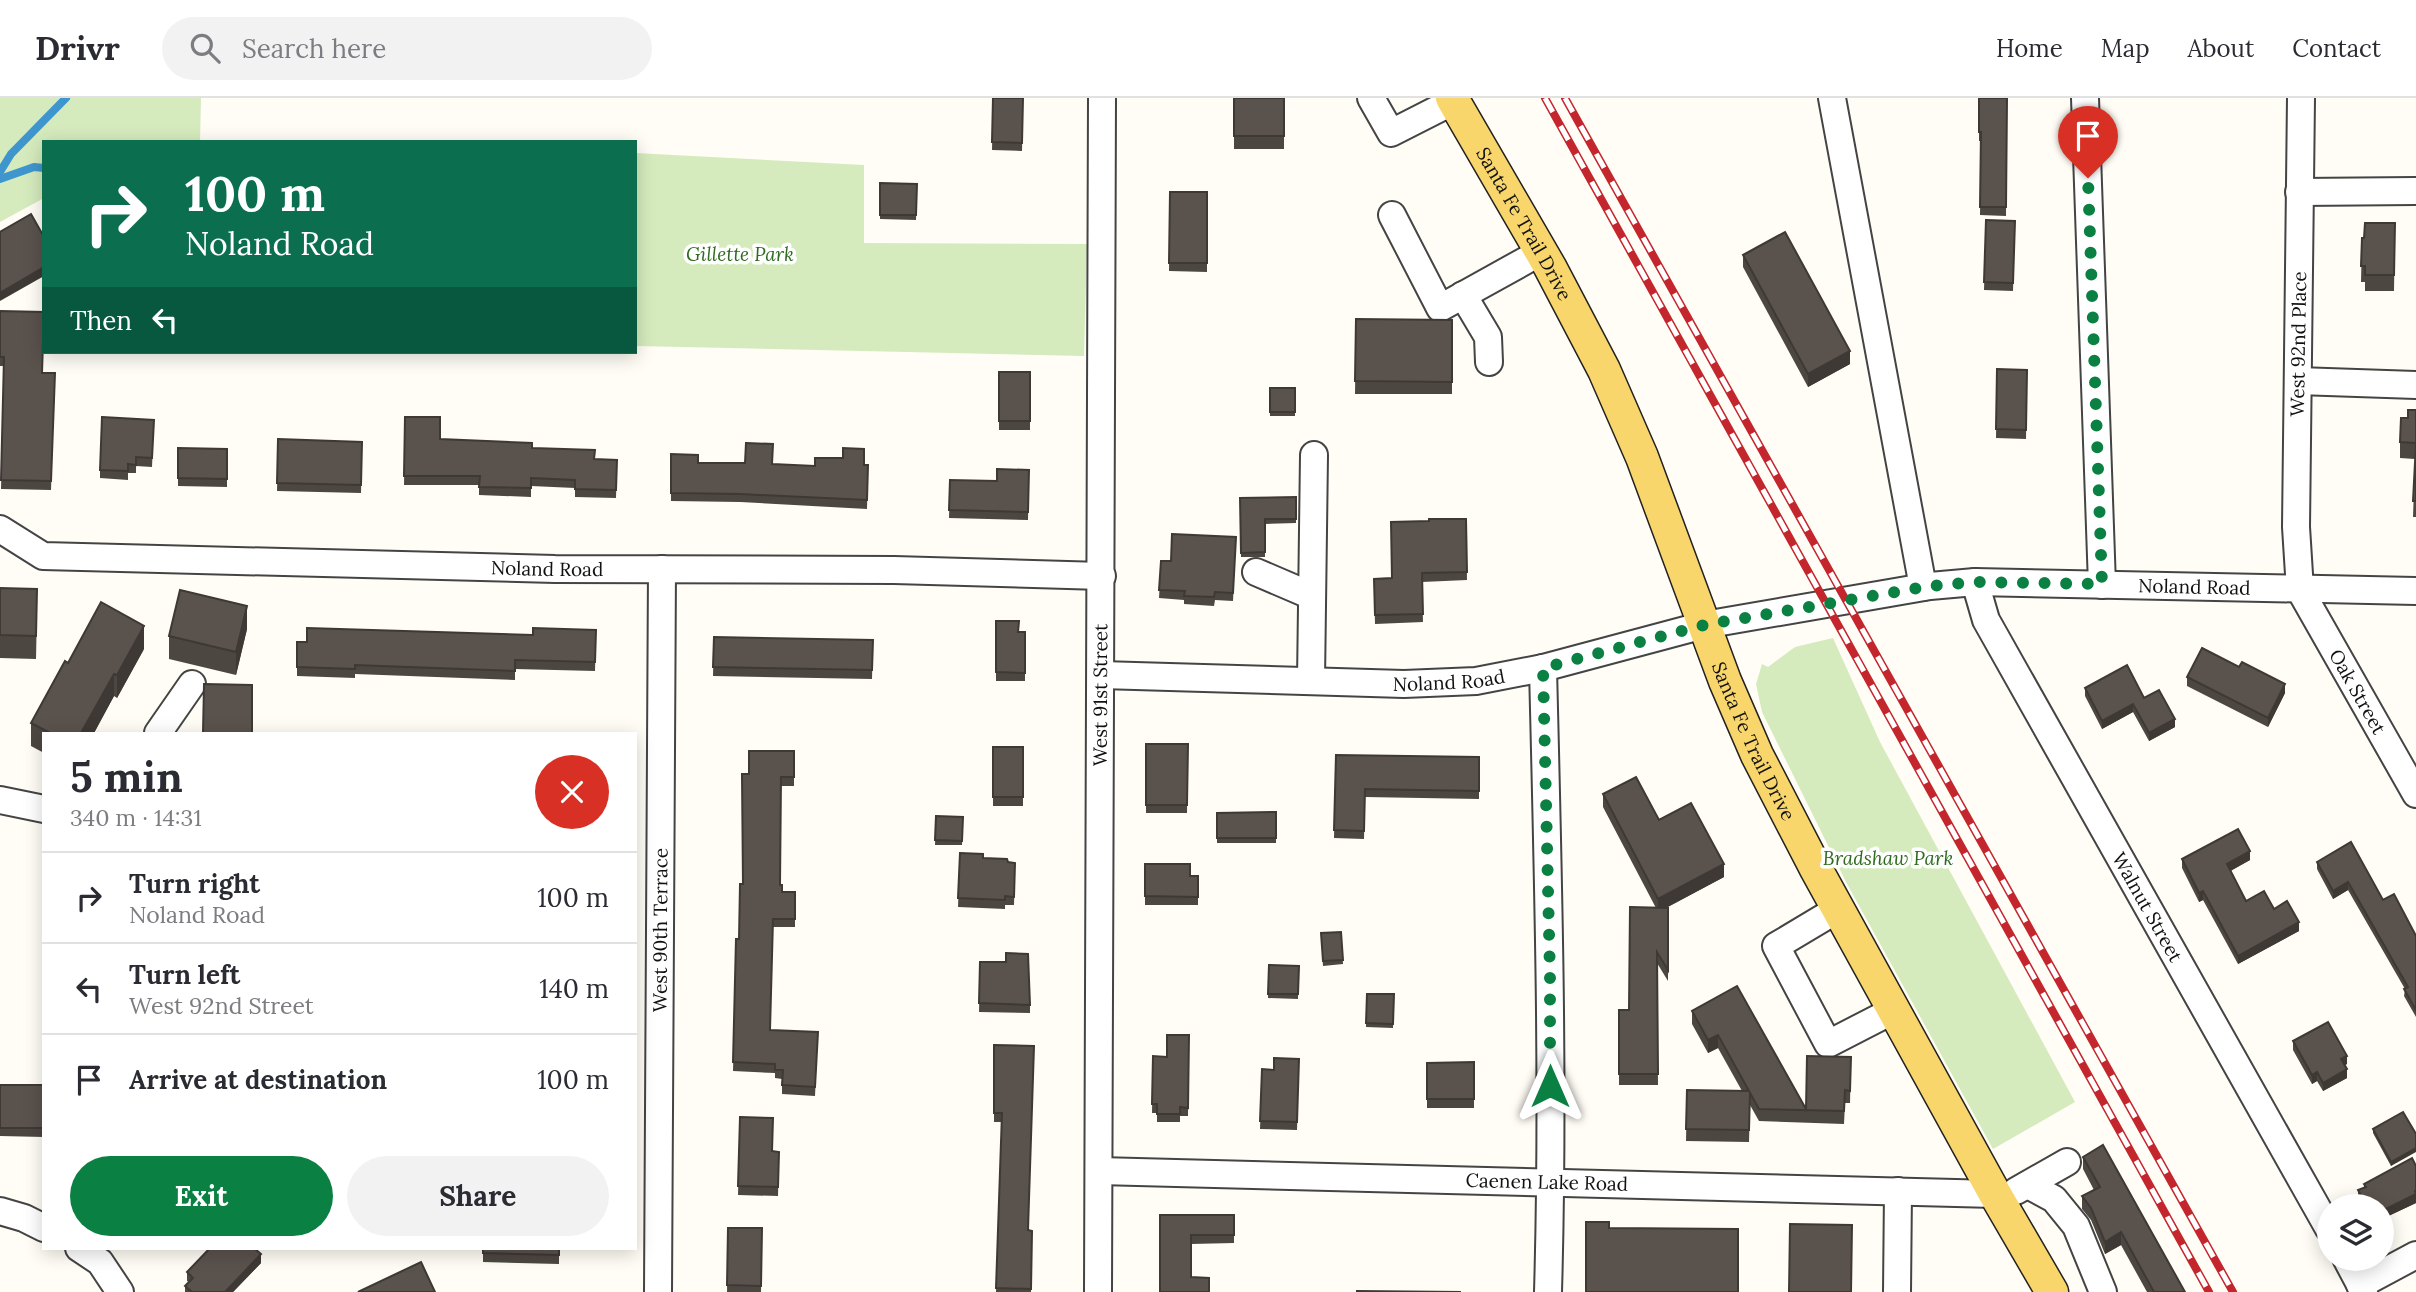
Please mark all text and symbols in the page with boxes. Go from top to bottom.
search box [162,17,652,80]
text: Drivr [35,27,120,69]
icon: search [186,29,224,67]
text: Search here [242,32,386,65]
text: Home [1996,33,2063,64]
text: Map [2101,33,2150,64]
text: About [2188,33,2254,64]
text: Contact [2292,33,2381,64]
pin [2058,106,2118,178]
icon: arrive [2069,117,2107,155]
street label: Santa Fe Trail Drive [1471,143,1577,304]
text: 100 m [185,162,325,224]
icon: right [70,168,161,259]
text: Noland Road [185,223,374,264]
park label: Gillette Park [686,242,794,266]
street label: West 92nd Place [2285,271,2311,417]
icon: left [146,301,184,339]
text: Then [70,304,132,337]
street label: Noland Road [491,555,603,581]
street label: Noland Road [2138,573,2251,600]
street label: West 91st Street [1088,623,1112,766]
street label: Oak Street [2324,645,2392,739]
street label: Santa Fe Trail Drive [1707,658,1801,825]
street label: Noland Road [1392,664,1507,696]
text: 5 min [70,750,183,804]
button: close [535,755,609,829]
text: 340 m · 14:31 [70,803,202,832]
park label: Bradshaw Park [1823,846,1953,870]
street label: West 90th Terrace [648,848,672,1012]
street label: Walnut Street [2107,848,2188,967]
text: Turn right [129,867,260,900]
icon: right [70,879,108,917]
text: 100 m [537,881,609,914]
text: Noland Road [129,900,265,929]
text: Turn left [129,958,240,991]
icon: left [70,970,108,1008]
text: 140 m [539,972,609,1005]
text: West 92nd Street [129,991,314,1020]
position arrow [1513,1049,1587,1123]
icon: arrive [70,1061,108,1099]
text: Arrive at destination [129,1063,387,1096]
text: 100 m [537,1063,609,1096]
button: Exit [70,1156,333,1236]
button: Share [347,1156,609,1236]
street label: Caenen Lake Road [1465,1168,1628,1196]
map controls [2317,1194,2394,1271]
button: layers [2317,1194,2394,1271]

